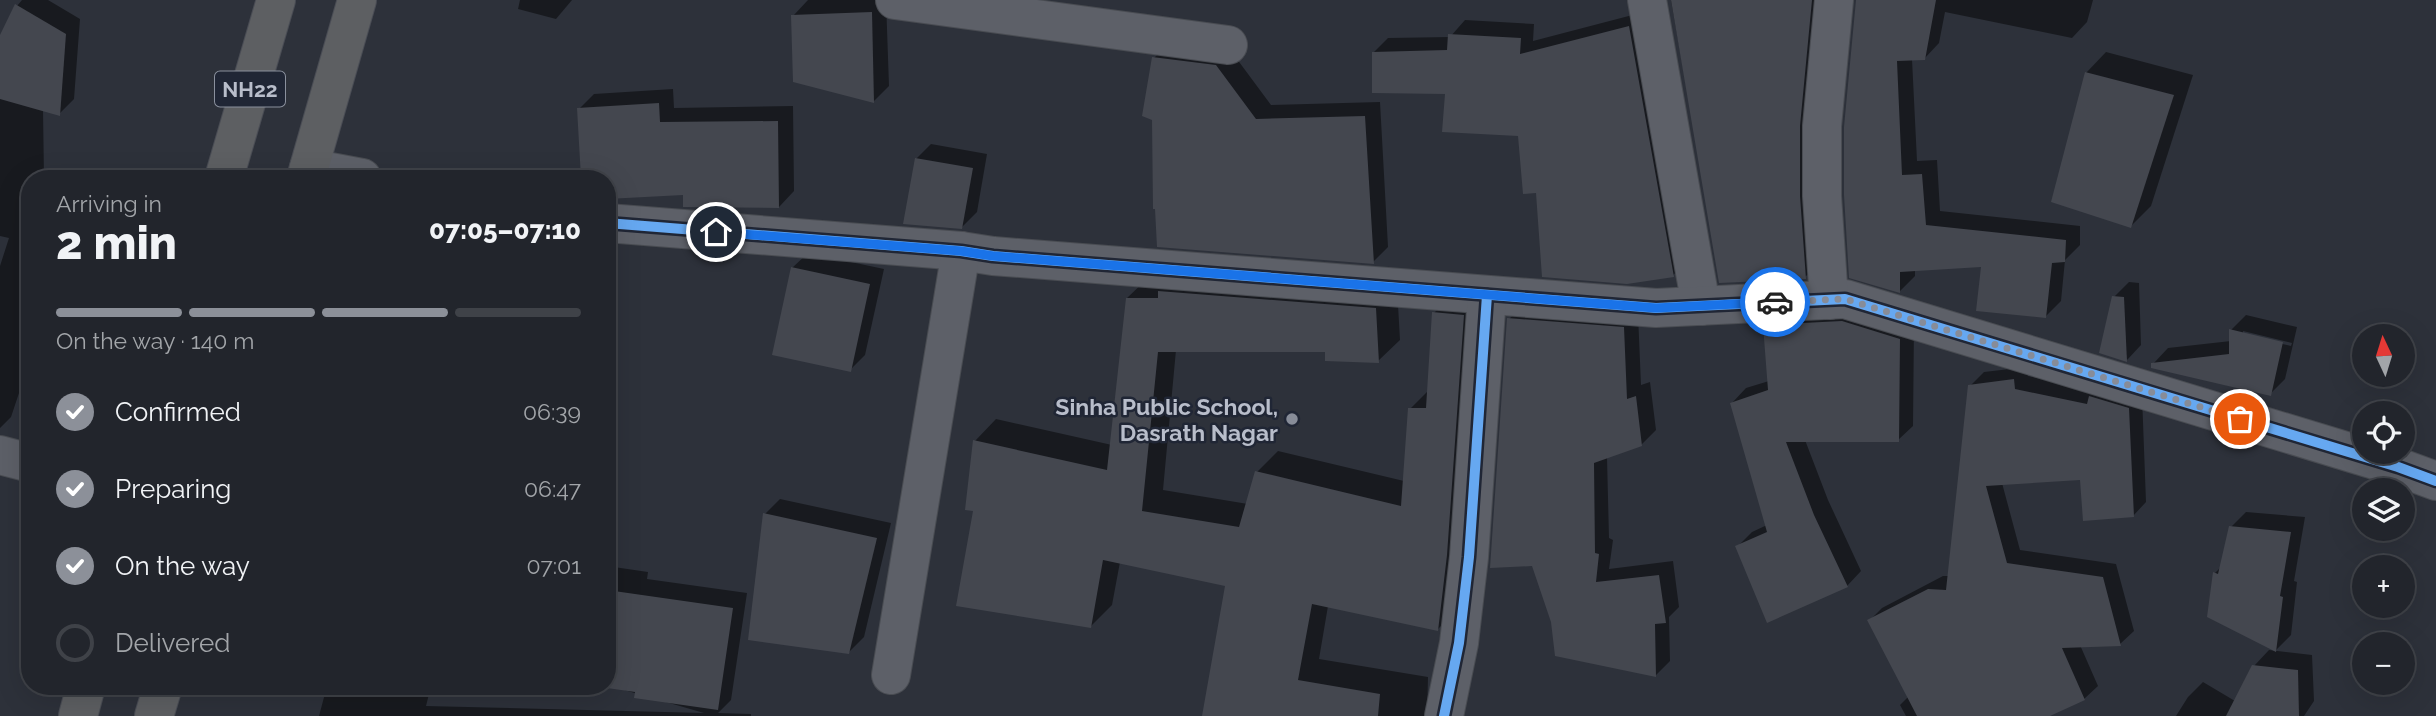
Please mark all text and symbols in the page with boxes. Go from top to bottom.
road number: NH22 [215,72,285,106]
text: Arriving in [56,190,162,217]
pin [686,202,746,262]
icon: home [697,213,735,251]
text: 07:05–07:10 [429,215,581,245]
text: 2 min [56,216,177,270]
courier [1740,267,1810,337]
icon: car [1756,283,1794,321]
north arrow [2352,324,2415,387]
map controls [2352,324,2415,695]
text: On the way · 140 m [56,327,254,354]
pin [2210,389,2270,449]
icon: check [56,393,94,431]
place label: Sinha Public School, Dasrath Nagar [1055,393,1278,446]
text: Confirmed [115,397,241,427]
text: 06:39 [523,398,581,425]
icon: bag [2221,400,2259,438]
button: locate [2352,401,2415,464]
marker: Sinha Public School, Dasrath Nagar [1284,411,1300,427]
icon: check [56,470,94,508]
text: Preparing [115,474,231,504]
text: 06:47 [524,475,581,502]
button: layers [2352,478,2415,541]
icon: check [56,547,94,585]
text: On the way [115,551,250,581]
text: 07:01 [527,552,581,579]
button: + [2352,555,2415,618]
text: Delivered [115,628,230,658]
button: − [2352,632,2415,695]

